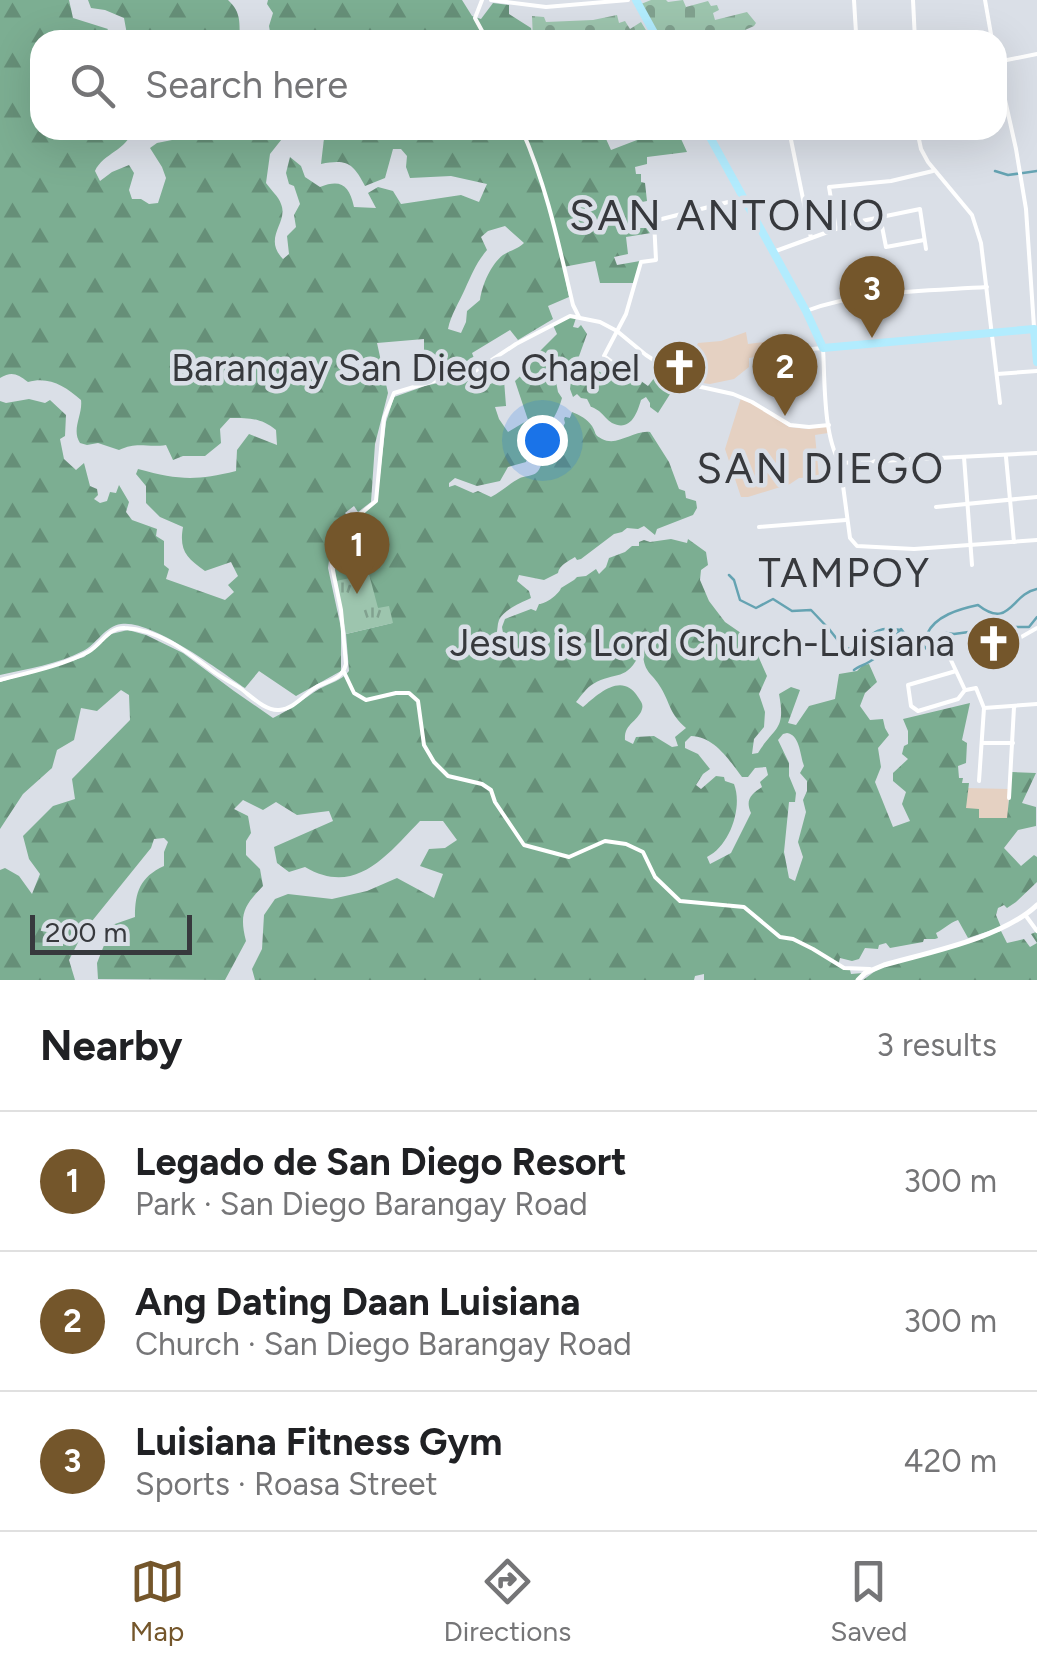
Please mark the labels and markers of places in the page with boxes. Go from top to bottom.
pin: 3 [840,255,904,338]
pin: 2 [752,334,818,416]
church icon: Barangay San Diego Chapel [649,338,709,398]
place label: Barangay San Diego Chapel [171,345,640,391]
pin: 1 [324,512,390,594]
church icon: Jesus is Lord Church-Luisiana [964,613,1024,673]
place label: Jesus is Lord Church-Luisiana [450,620,955,666]

